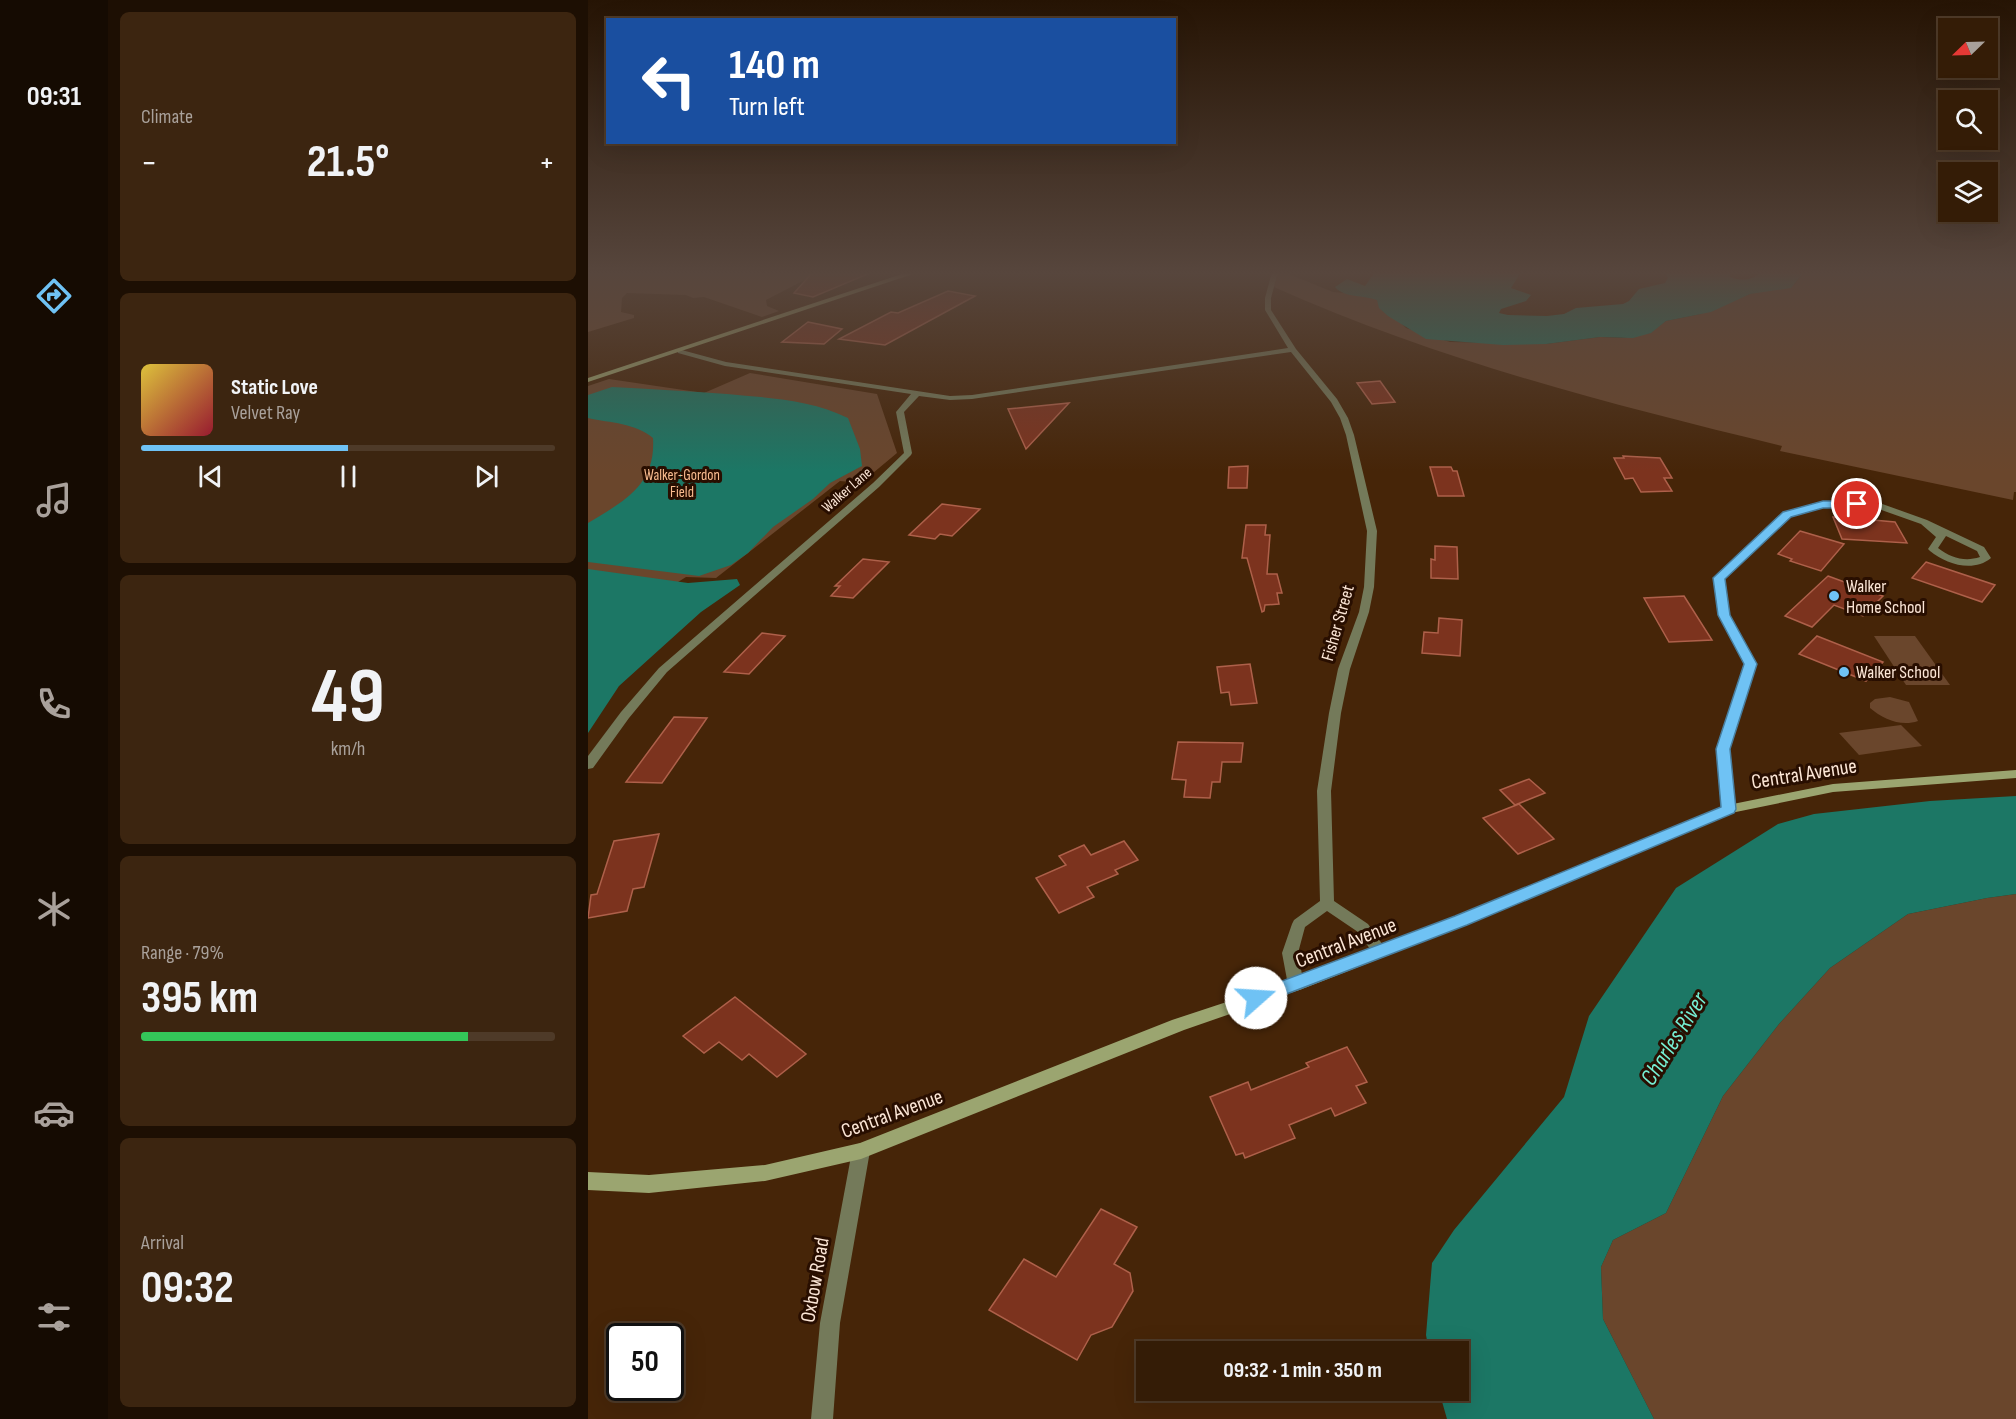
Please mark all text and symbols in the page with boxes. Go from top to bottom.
north arrow [1938,18,1998,78]
map controls [1938,18,1998,222]
text: 140 m [729,40,820,91]
icon: left [630,42,708,120]
text: 09:31 [27,81,81,113]
button: search [1938,90,1998,150]
text: Turn left [729,91,805,123]
text: Climate [141,105,193,129]
text: 21.5° [307,135,389,190]
text: − [141,143,157,183]
text: + [539,143,555,183]
button: layers [1938,162,1998,222]
icon: directions [33,275,75,317]
text: Static Love [231,374,318,401]
text: Velvet Ray [231,401,300,425]
icon: previous [194,460,227,493]
icon: pause [332,460,365,493]
icon: next [470,460,503,493]
street label: Walker Lane [818,463,876,517]
park label: Walker-Gordon Field [644,466,720,502]
pin [1831,478,1882,529]
icon: music [33,479,75,521]
icon: arrive [1840,487,1873,520]
place label: Walker Home School [1846,576,1925,618]
street label: Fisher Street [1317,582,1359,663]
marker: Walker Home School [1827,589,1841,603]
text: 49 [311,651,385,744]
place label: Walker School [1856,662,1940,683]
marker: Walker School [1837,665,1851,679]
icon: phone [33,683,75,725]
text: km/h [331,737,365,761]
street label: Central Avenue [1750,753,1858,795]
icon: climate [33,888,75,930]
street label: Central Avenue [1292,912,1400,974]
text: Range · 79% [141,941,224,965]
position arrow [1224,966,1288,1030]
text: 395 km [141,971,258,1026]
water label: Charles River [1634,986,1715,1091]
street label: Central Avenue [838,1084,946,1144]
icon: car [33,1092,75,1134]
text: Arrival [141,1231,184,1255]
street label: Oxbow Road [795,1236,835,1324]
text: 09:32 [141,1261,234,1316]
icon: filters [33,1296,75,1338]
speed limit sign: 50 [606,1323,684,1401]
text: 09:32 · 1 min · 350 m [1223,1357,1382,1384]

